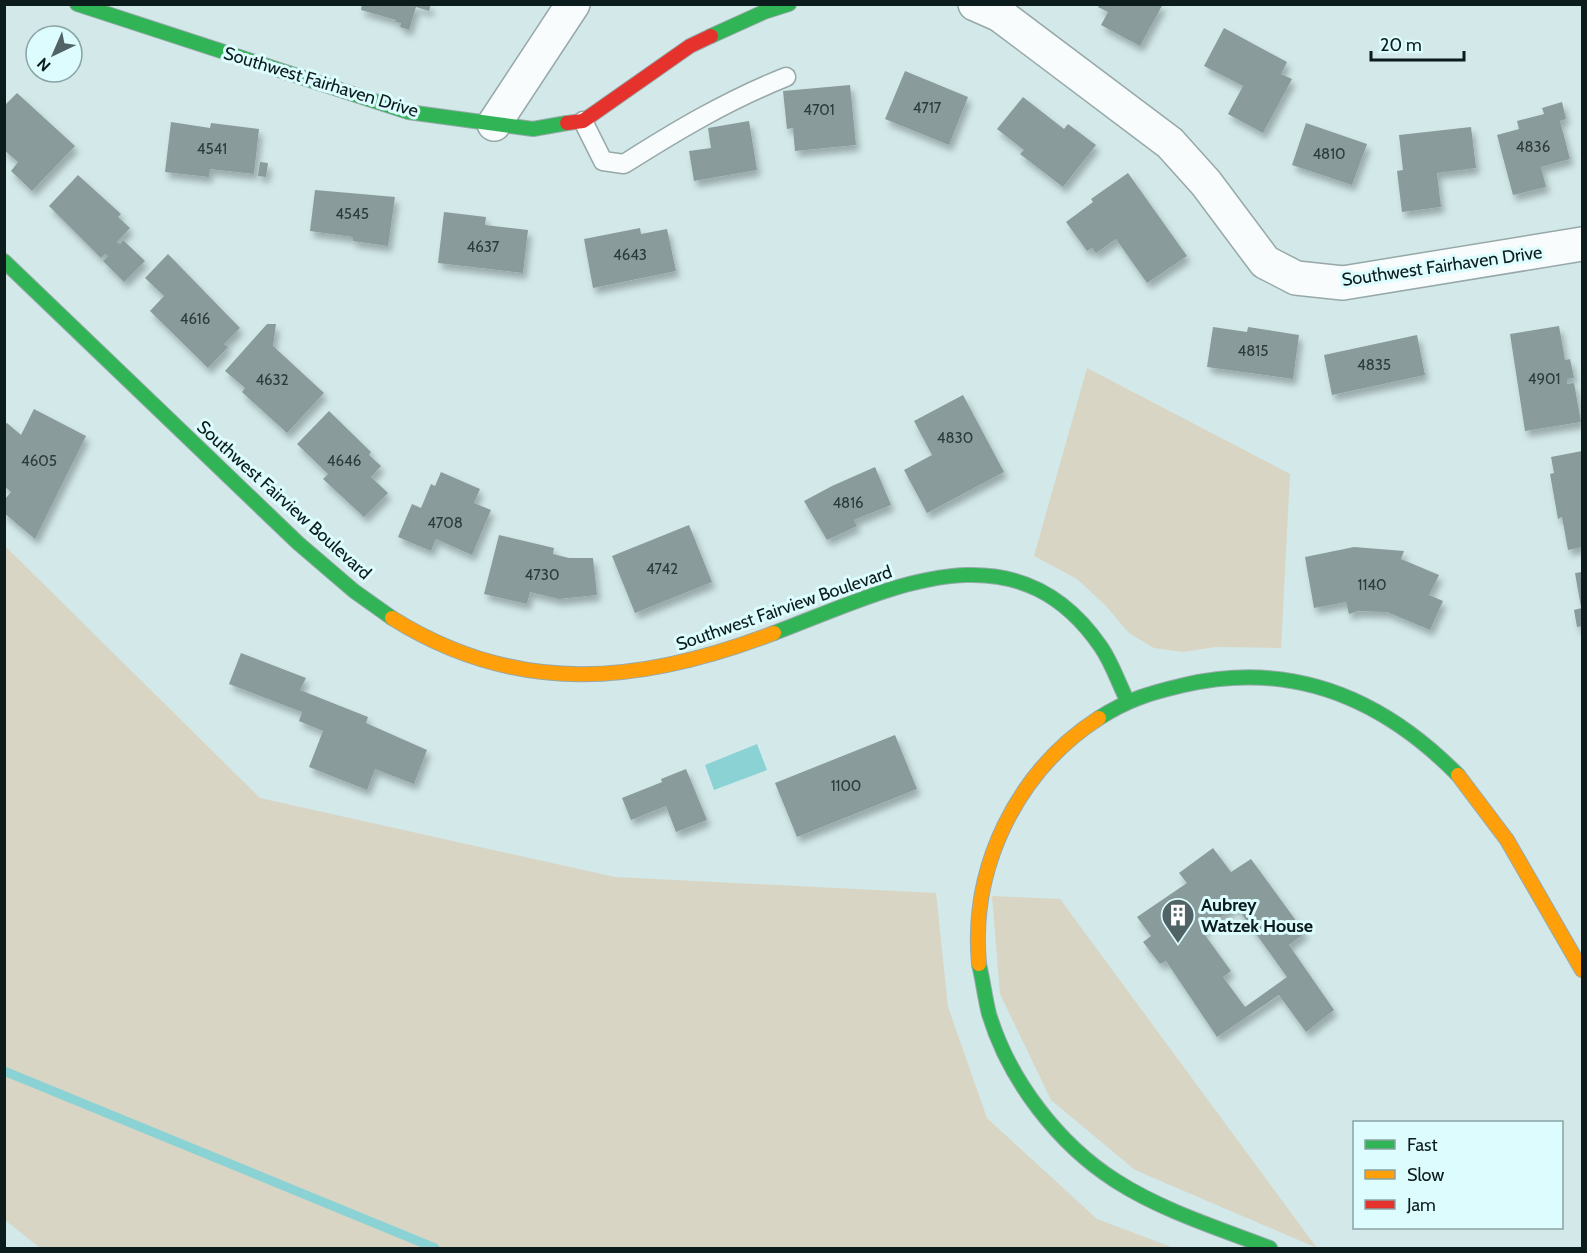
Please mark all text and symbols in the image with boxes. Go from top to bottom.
north arrow [24,24,84,84]
scale bar [1371,24,1464,62]
text: 20 m [1380,34,1422,56]
street label: Southwest Fairhaven Drive [221,42,421,122]
text: N [33,54,55,75]
house number: 4717 [913,99,942,117]
house number: 4701 [803,101,835,119]
house number: 4836 [1516,138,1550,156]
house number: 4541 [197,140,227,158]
house number: 4810 [1312,145,1346,163]
house number: 4545 [335,205,369,223]
house number: 4637 [467,238,500,256]
street label: Southwest Fairhaven Drive [1340,241,1544,291]
house number: 4643 [613,246,647,264]
house number: 4616 [180,310,210,328]
house number: 4815 [1238,342,1268,360]
house number: 4835 [1357,356,1391,374]
house number: 4901 [1528,370,1560,388]
house number: 4632 [255,371,289,389]
street label: Southwest Fairview Boulevard [192,416,376,584]
house number: 4830 [937,429,973,447]
house number: 4605 [21,452,57,470]
house number: 4646 [327,452,361,470]
house number: 4816 [832,494,864,512]
house number: 4708 [427,514,463,532]
house number: 4742 [646,560,678,578]
street label: Southwest Fairview Boulevard [673,561,895,655]
house number: 4730 [525,566,559,584]
house number: 1140 [1358,576,1386,594]
house number: 1100 [831,777,861,795]
place label: Aubrey Watzek House [1201,894,1313,937]
building icon: Aubrey Watzek House [1160,897,1196,944]
legend [1353,1121,1563,1229]
text: Fast [1407,1134,1438,1156]
text: Slow [1407,1164,1444,1186]
text: Jam [1406,1194,1436,1216]

